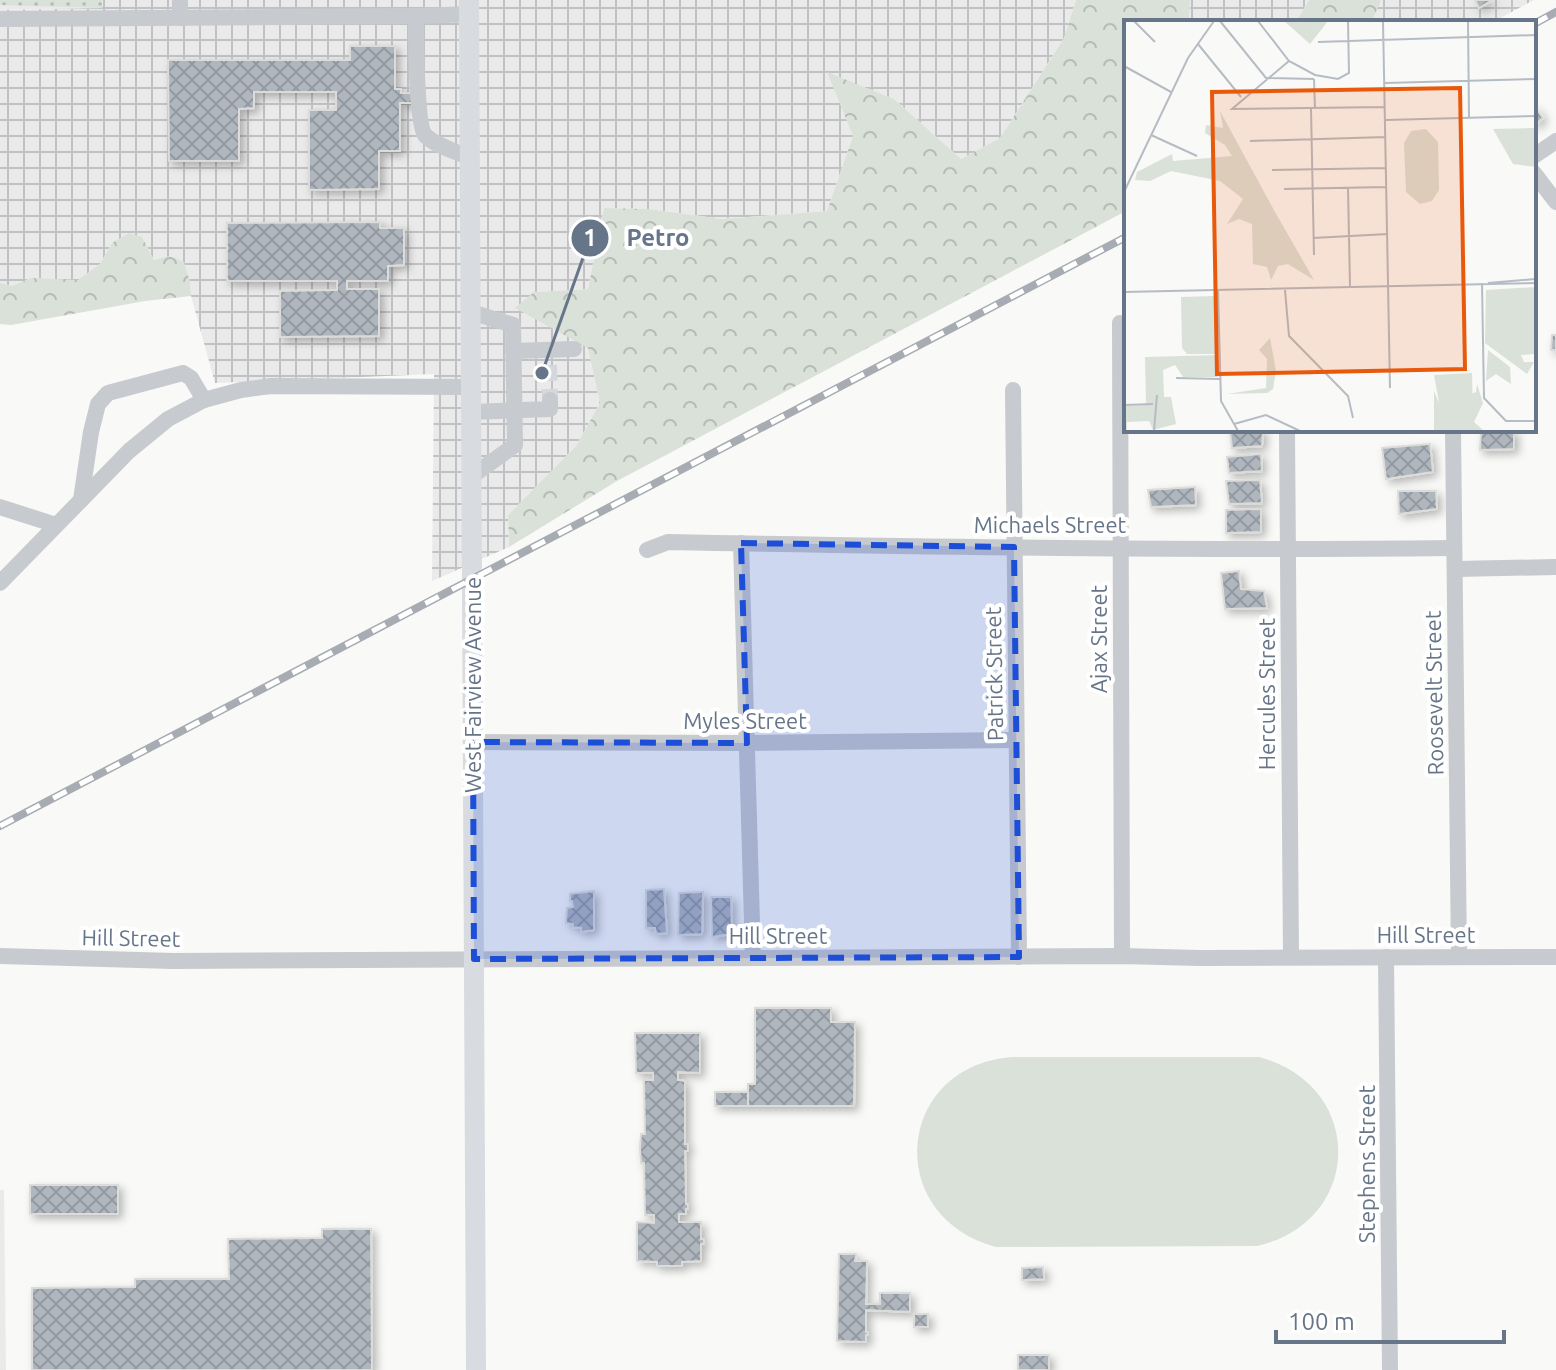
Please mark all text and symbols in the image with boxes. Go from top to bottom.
inset map [1124,20,1536,432]
callout: Petro [570,214,705,262]
text: 1 [583,224,597,251]
text: Petro [626,224,690,251]
street label: Michaels Street [974,512,1127,537]
street label: West Fairview Avenue [460,577,485,793]
street label: Ajax Street [1086,584,1111,693]
street label: Patrick Street [980,606,1007,741]
street label: Roosevelt Street [1420,610,1447,776]
street label: Hercules Street [1254,617,1279,770]
street label: Myles Street [683,708,807,733]
street label: Hill Street [1377,922,1476,947]
street label: Hill Street [729,923,828,948]
street label: Hill Street [81,924,181,951]
street label: Stephens Street [1354,1084,1379,1243]
scale bar [1276,1294,1504,1344]
text: 100 m [1288,1308,1355,1335]

